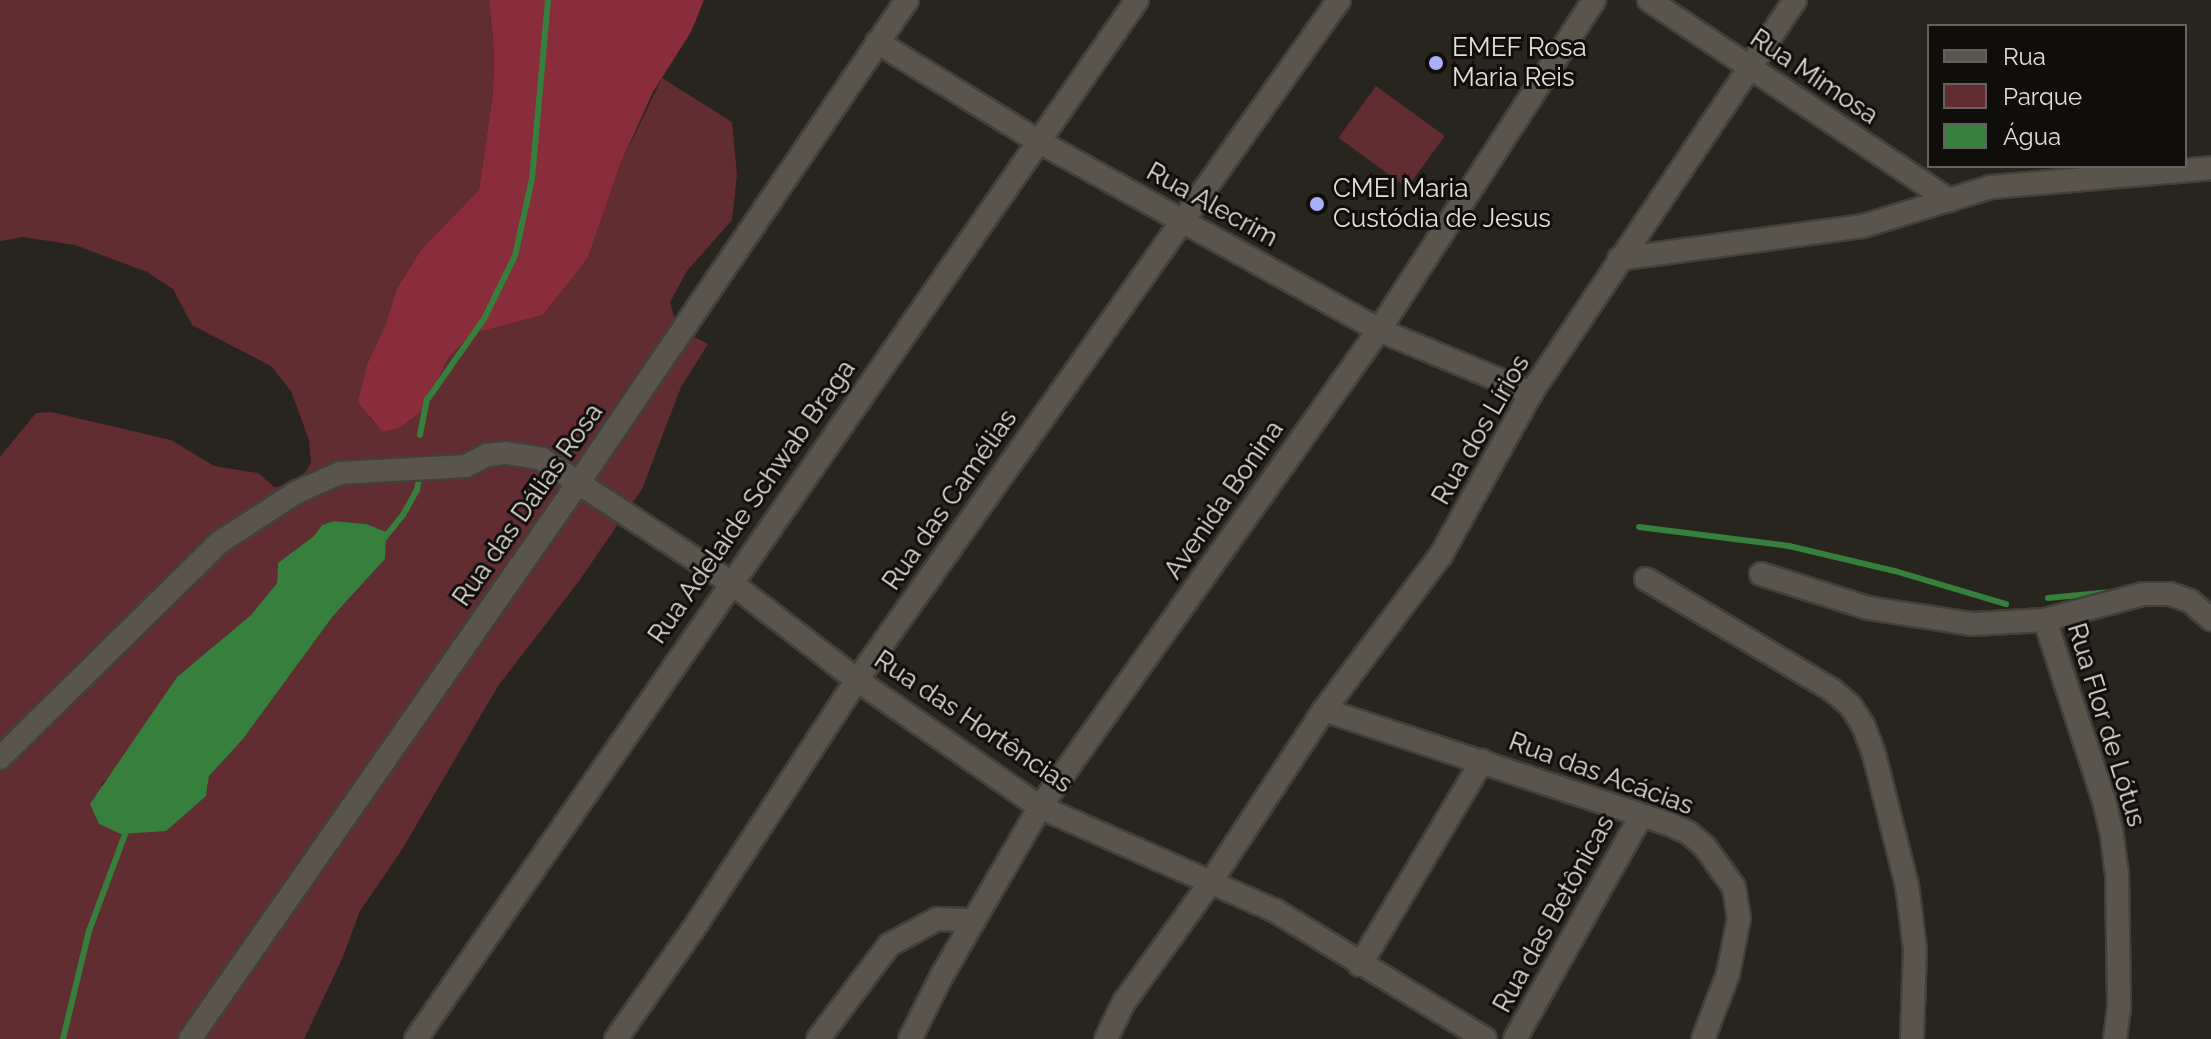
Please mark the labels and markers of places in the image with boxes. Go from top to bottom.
place label: EMEF Rosa Maria Reis [1452,32,1587,94]
marker: EMEF Rosa Maria Reis [1427,54,1445,72]
place label: CMEI Maria Custódia de Jesus [1333,173,1552,234]
marker: CMEI Maria Custódia de Jesus [1308,195,1326,213]

